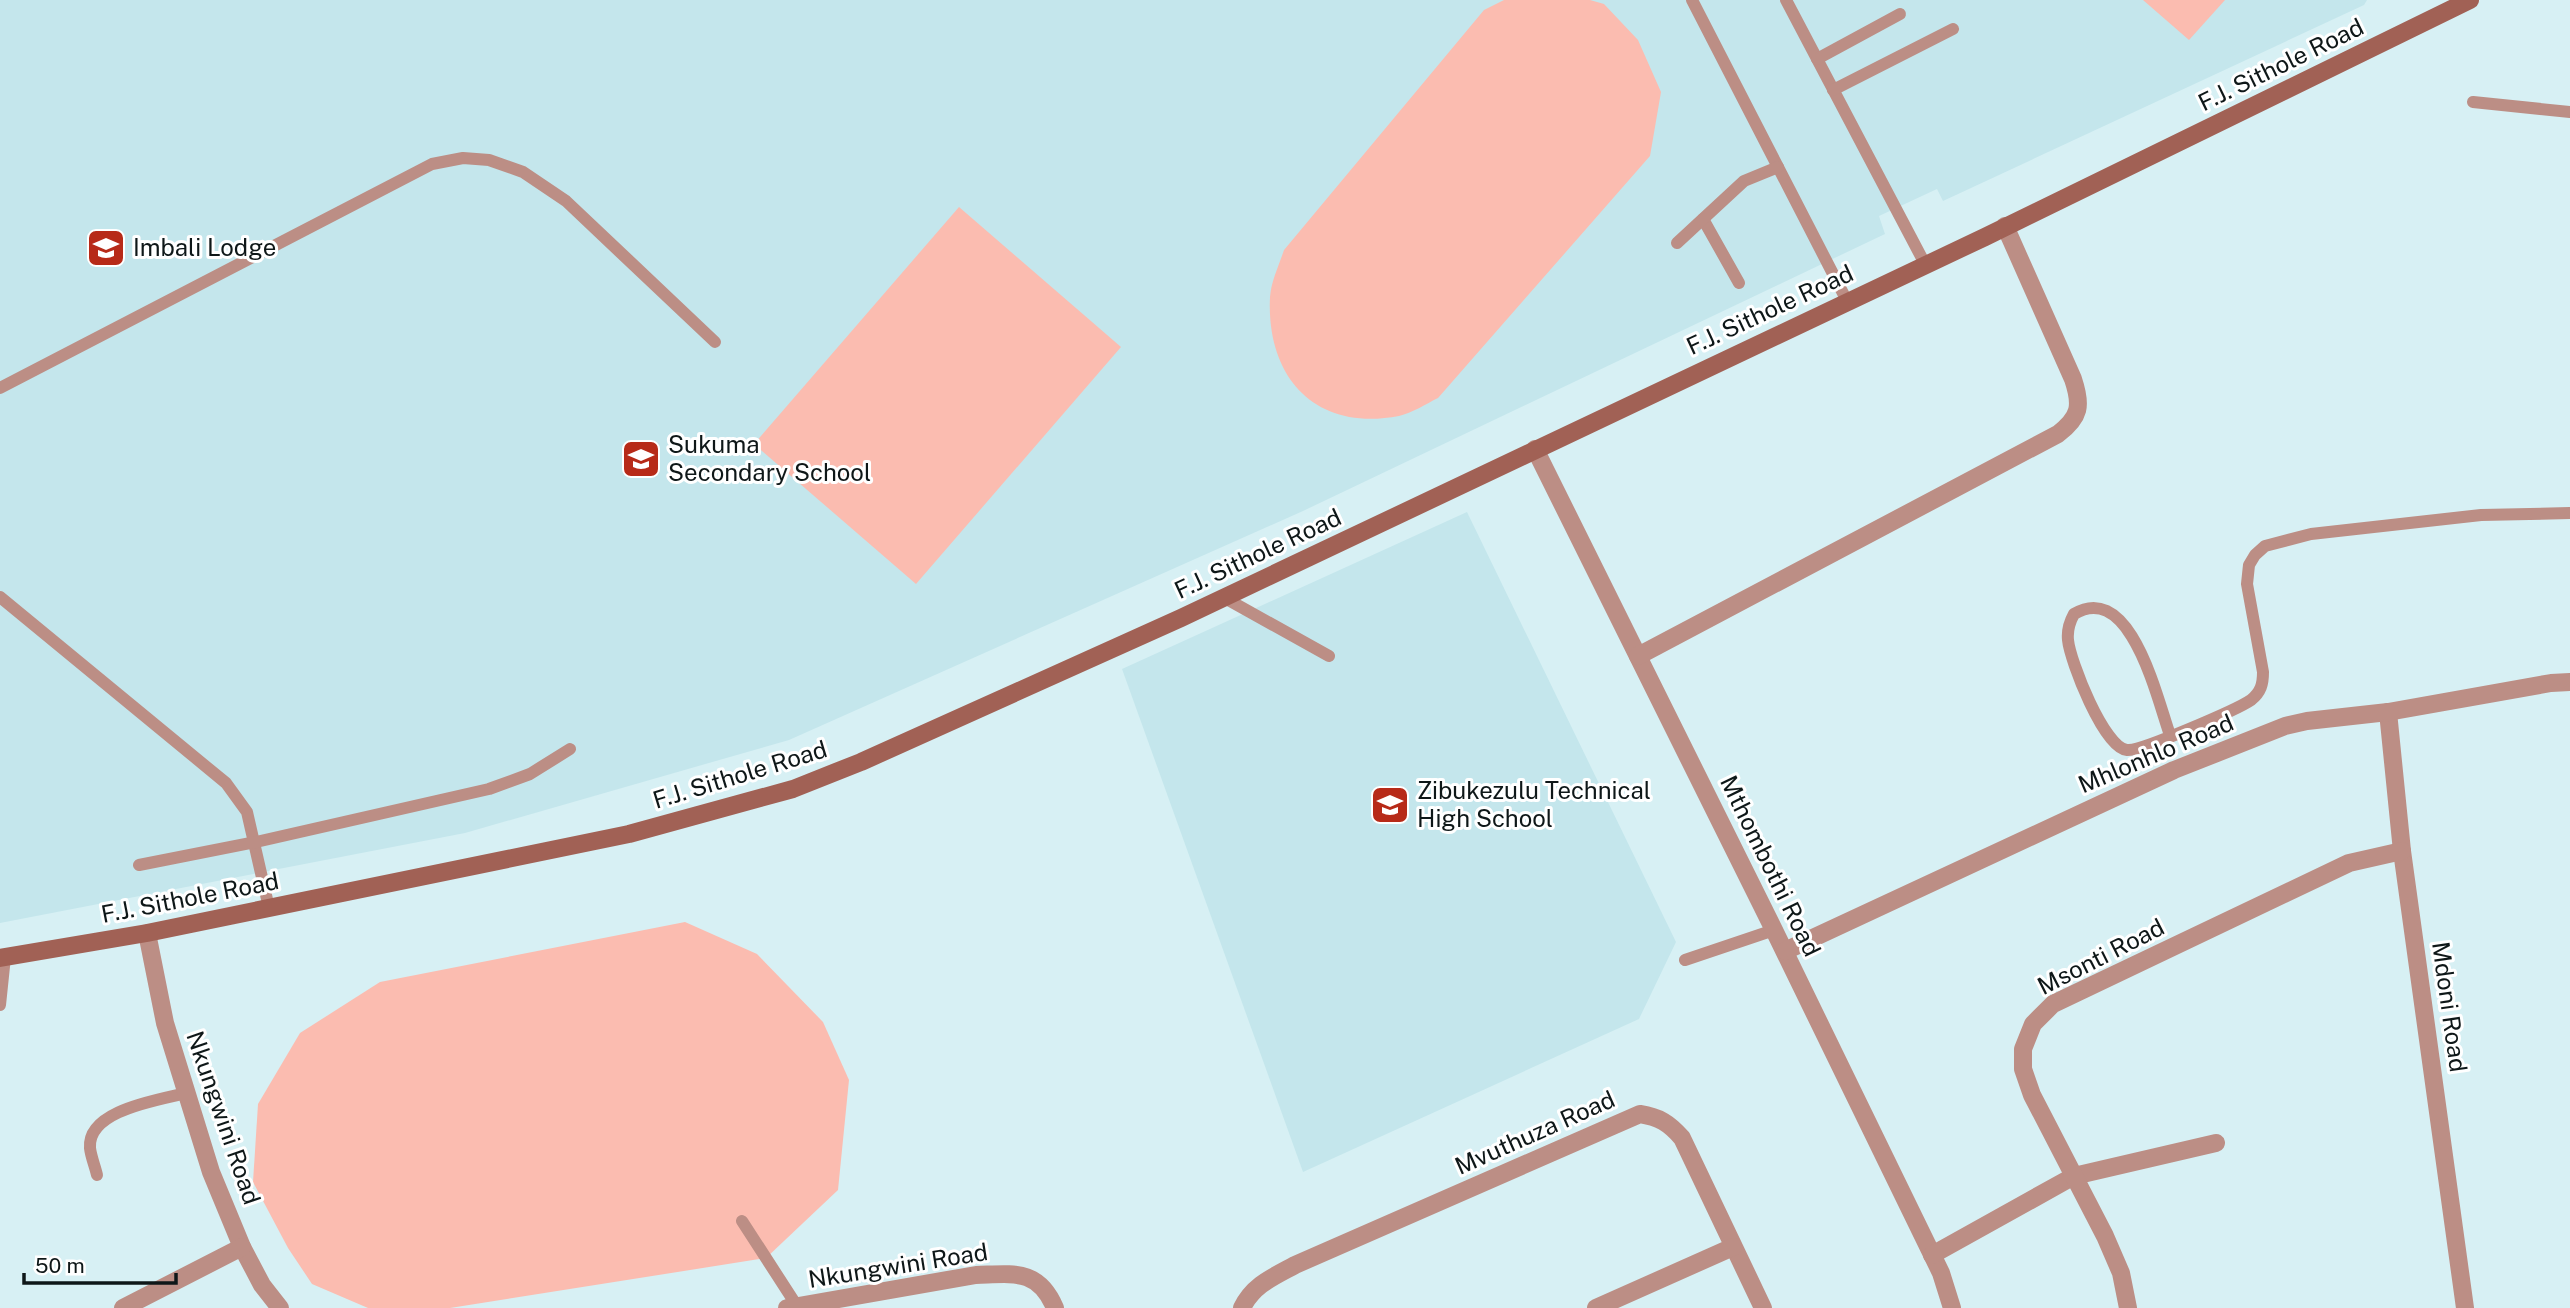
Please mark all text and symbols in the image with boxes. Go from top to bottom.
street label: F.J. Sithole Road [2193,12,2368,116]
school or university icon: Imbali Lodge [85,227,127,269]
place label: Imbali Lodge [133,233,276,261]
street label: F.J. Sithole Road [1682,258,1857,360]
place label: Sukuma Secondary School [668,430,871,486]
school or university icon: Sukuma Secondary School [620,438,662,480]
street label: F.J. Sithole Road [1170,502,1345,604]
street label: Mhlonhlo Road [2074,708,2237,798]
street label: F.J. Sithole Road [649,734,830,814]
street label: Mthombothi Road [1715,771,1827,961]
place label: Zibukezulu Technical High School [1417,776,1651,832]
school or university icon: Zibukezulu Technical High School [1369,784,1411,826]
street label: F.J. Sithole Road [99,866,281,928]
street label: Msonti Road [2033,912,2168,1000]
street label: Mdoni Road [2427,940,2473,1074]
street label: Nkungwini Road [181,1027,267,1208]
street label: Mvuthuza Road [1450,1084,1619,1180]
street label: Nkungwini Road [806,1237,990,1293]
scale bar [24,1242,177,1286]
text: 50 m [35,1253,85,1278]

